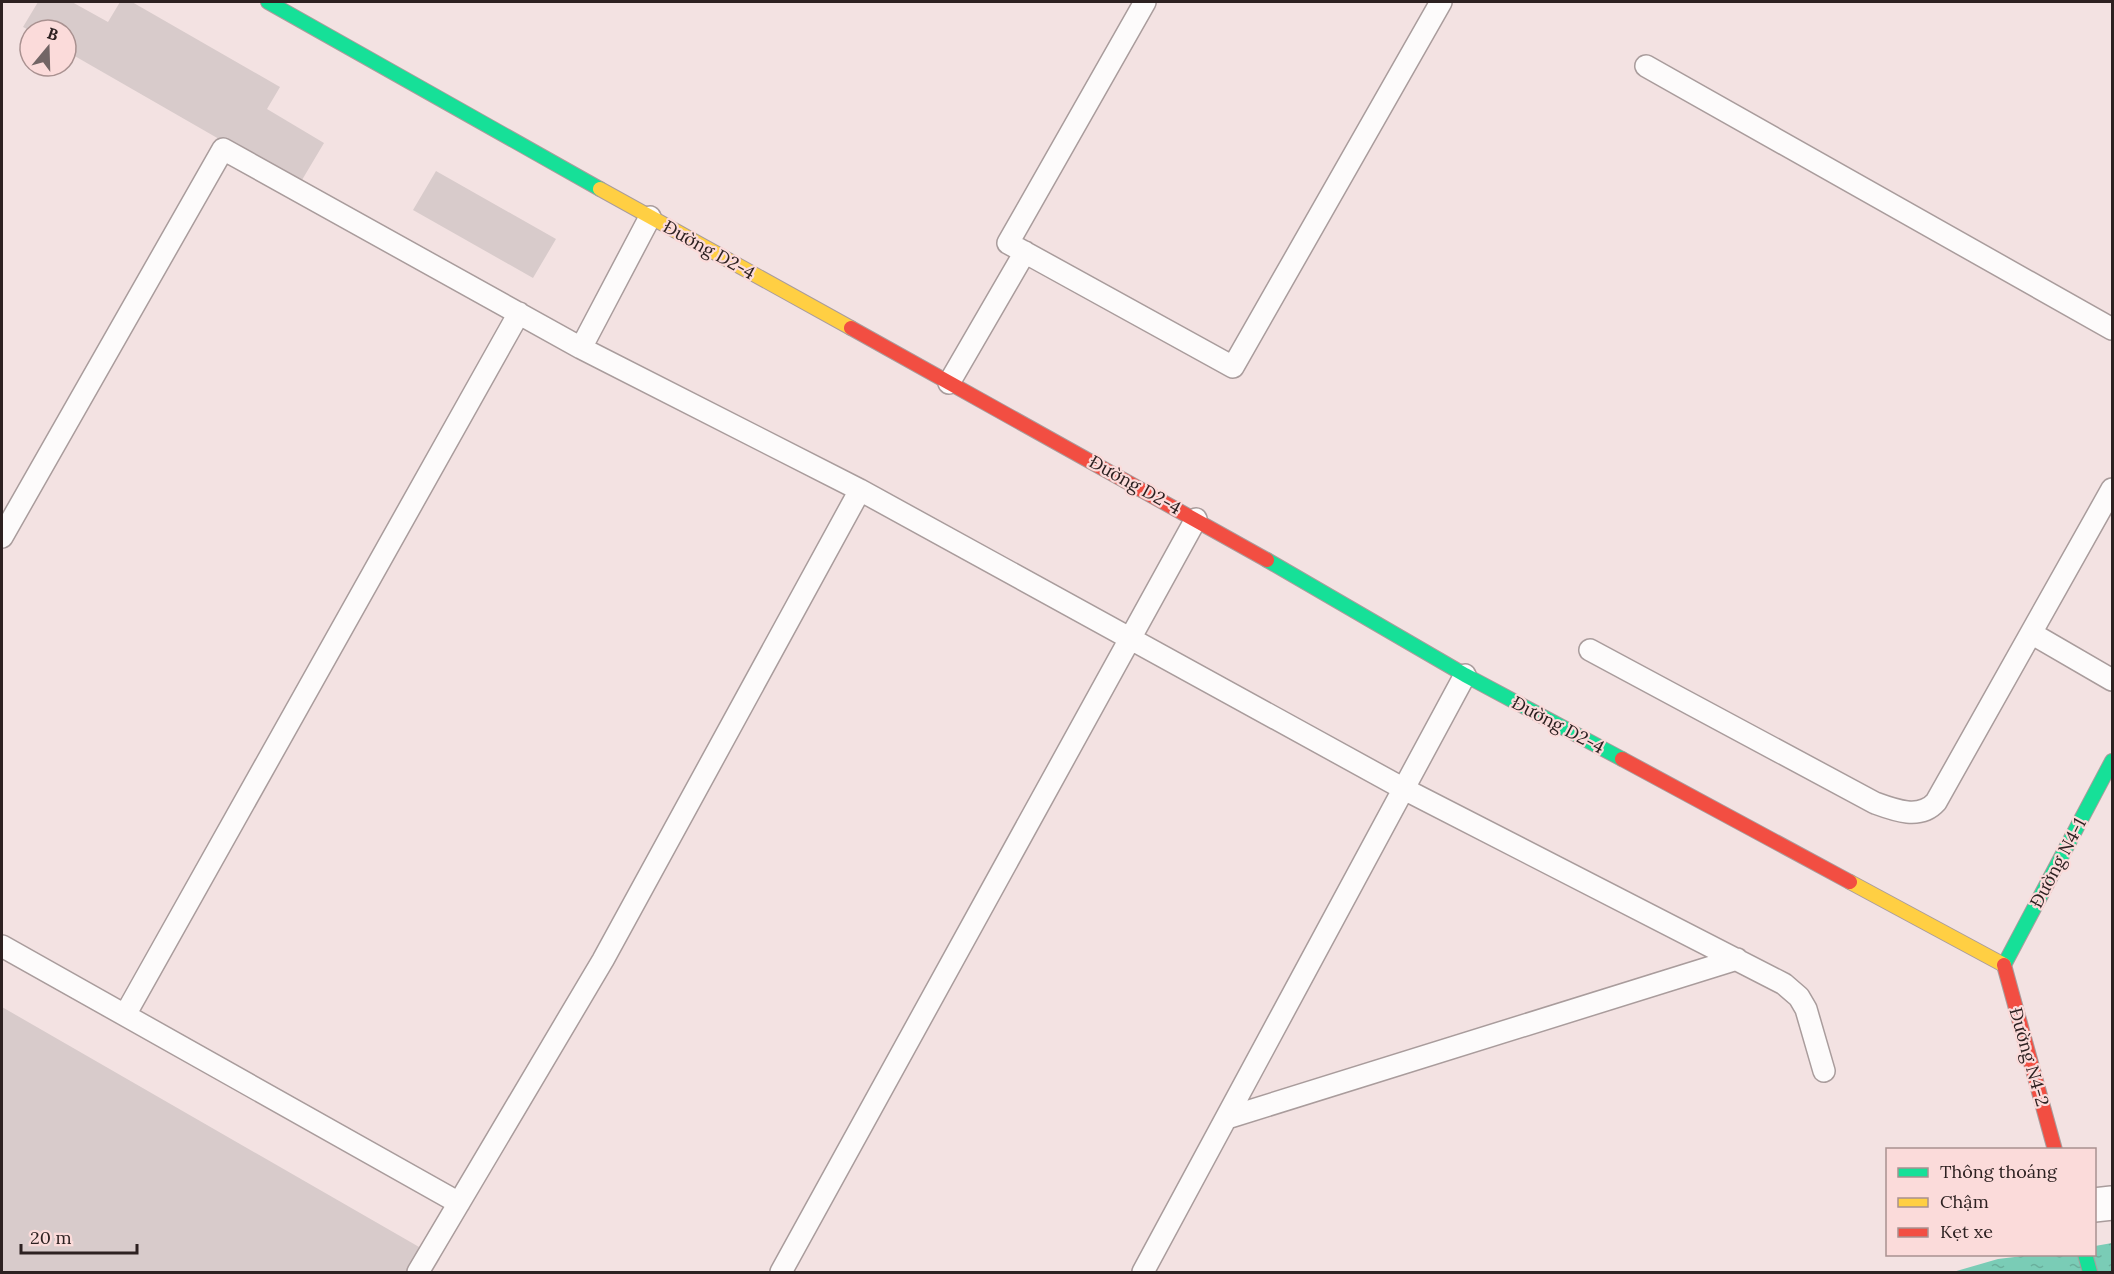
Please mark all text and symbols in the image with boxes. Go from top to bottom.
north arrow [18,18,78,78]
text: B [45,23,62,45]
street label: Đường D2-4 [659,215,759,284]
street label: Đường D2-4 [1085,450,1185,519]
street label: Đường D2-4 [1508,691,1609,759]
street label: Đường N4-1 [2024,814,2091,912]
street label: Đường N4-2 [2004,1005,2055,1109]
legend [1886,1148,2096,1256]
text: Thông thoáng [1940,1160,2058,1183]
text: Chậm [1940,1190,1989,1213]
scale bar [21,1217,136,1255]
text: Kẹt xe [1940,1220,1993,1243]
text: 20 m [30,1226,72,1249]

